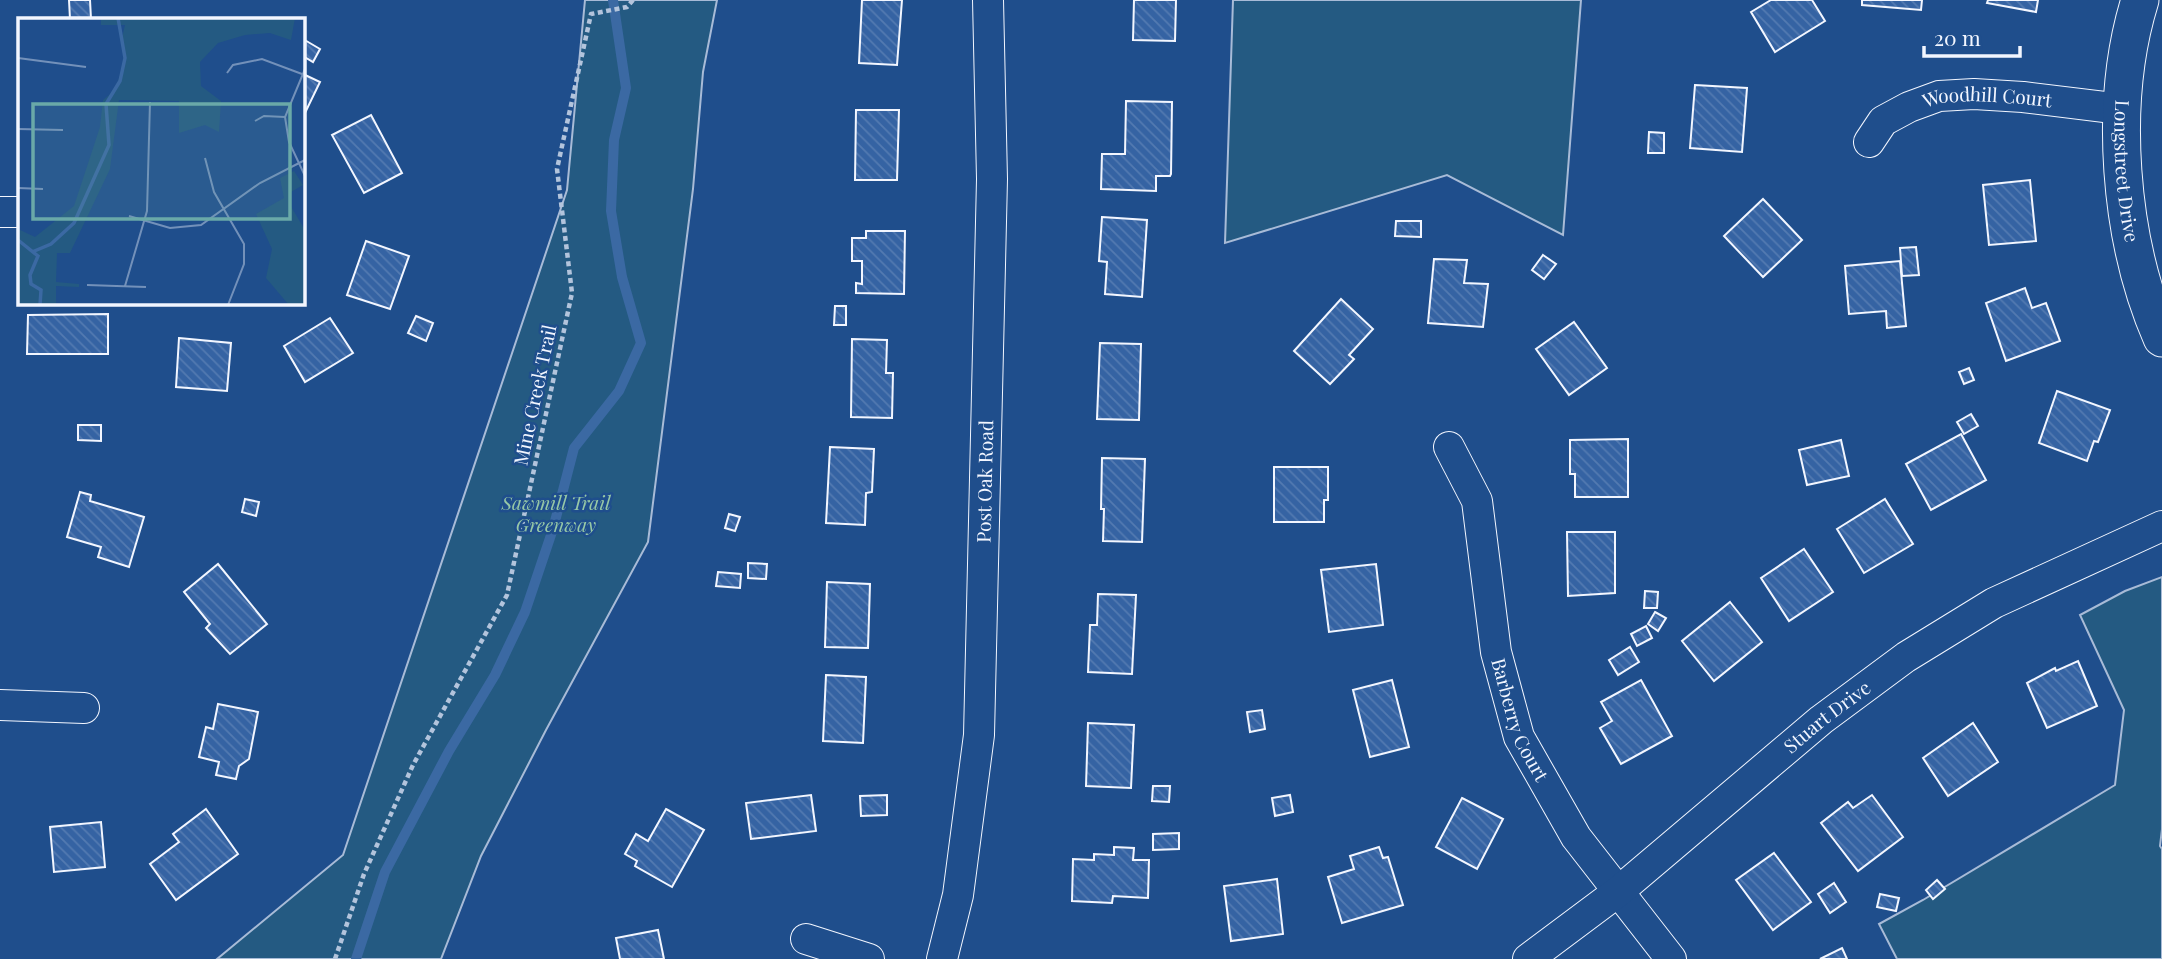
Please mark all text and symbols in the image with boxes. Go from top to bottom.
scale bar [1924,14,2020,58]
inset map [18,18,304,304]
text: 20 m [1934,23,1981,51]
street label: Woodhill Court [1918,80,2054,113]
street label: Longstreet Drive [2109,99,2146,244]
street label: Mine Creek Trail [506,321,562,468]
street label: Post Oak Road [969,420,998,543]
park label: Sawmill Trail Greenway [500,489,611,537]
street label: Barberry Court [1486,655,1556,786]
street label: Stuart Drive [1778,674,1875,758]

